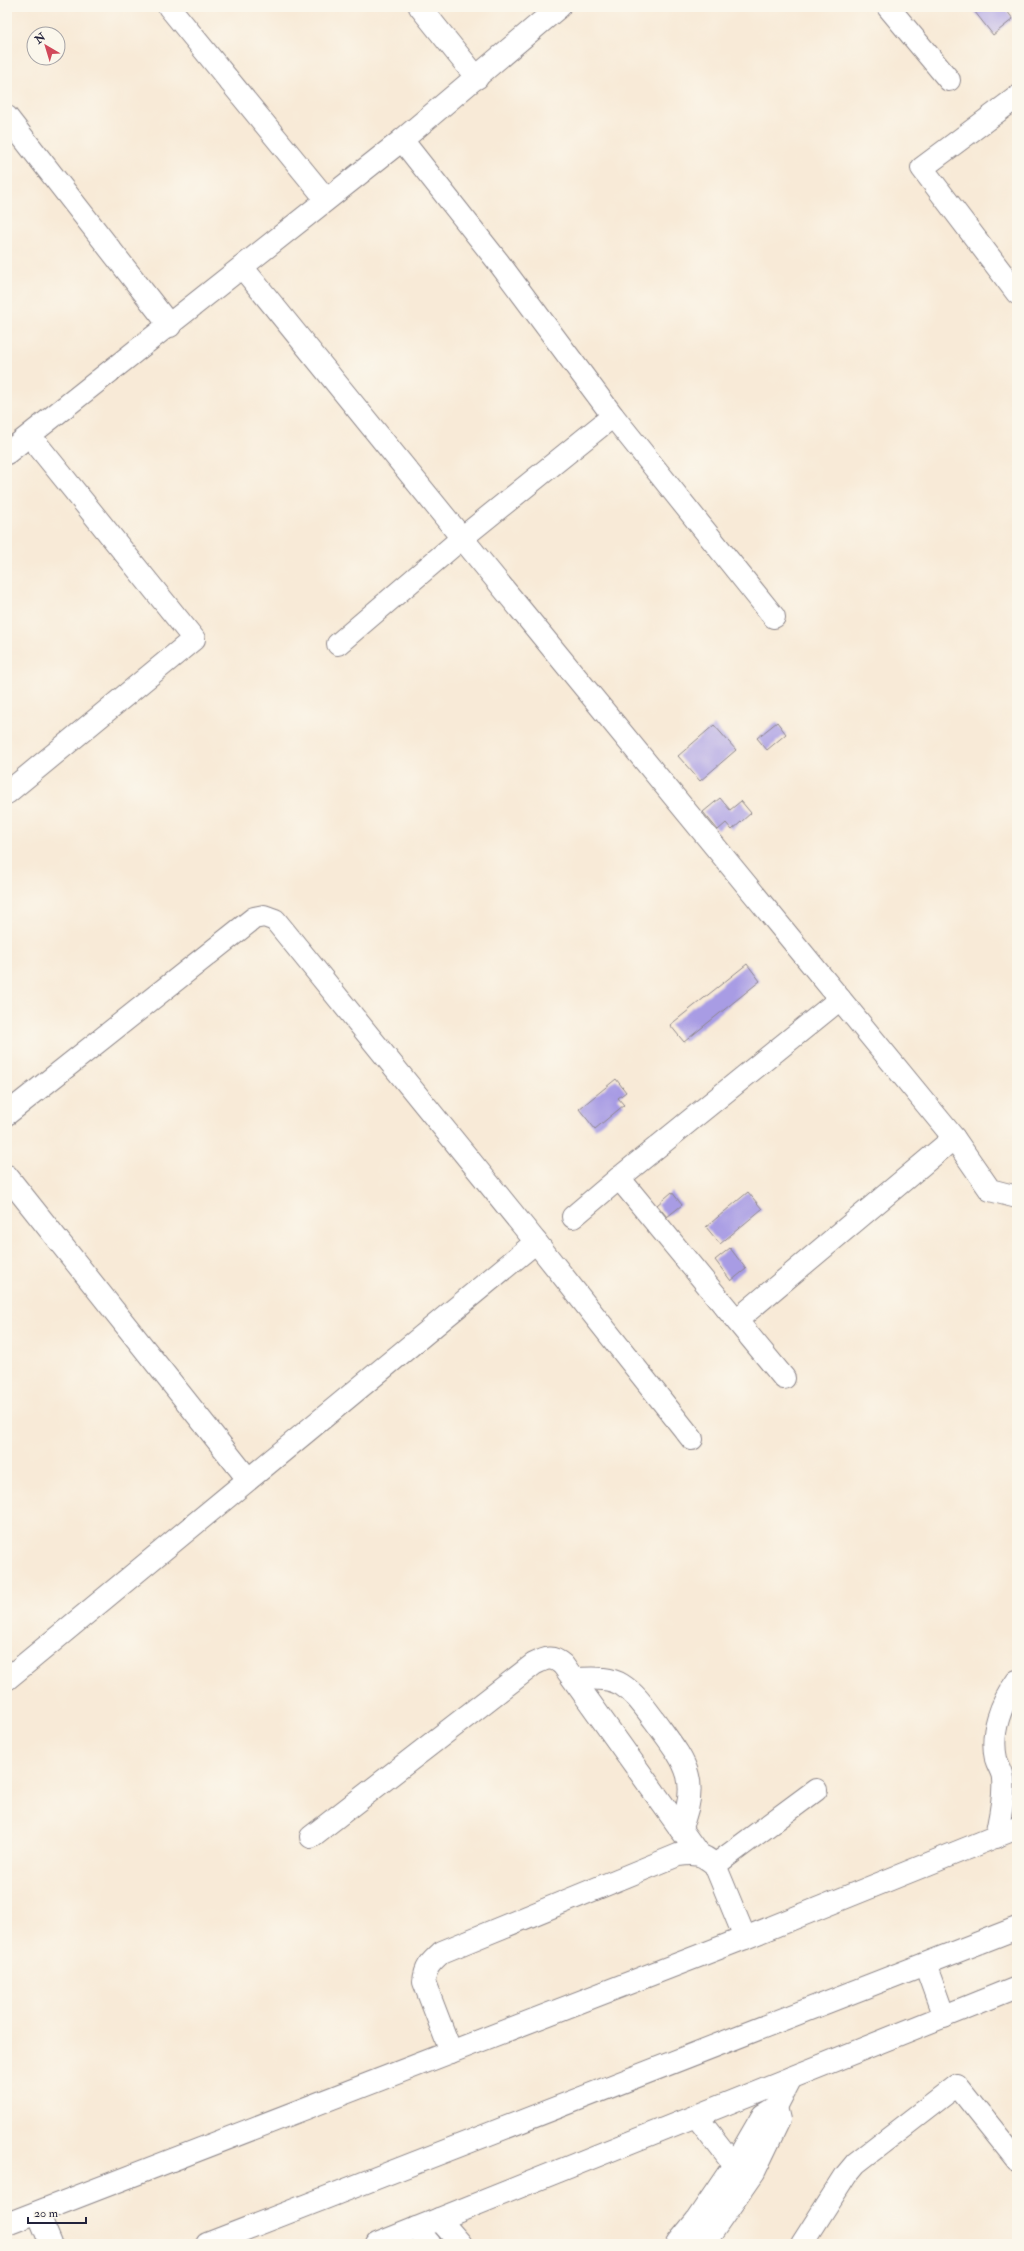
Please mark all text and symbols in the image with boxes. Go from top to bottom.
north arrow [26,26,66,66]
text: N [31,30,49,47]
scale bar [28,2199,86,2225]
text: 20 m [34,2206,59,2221]

